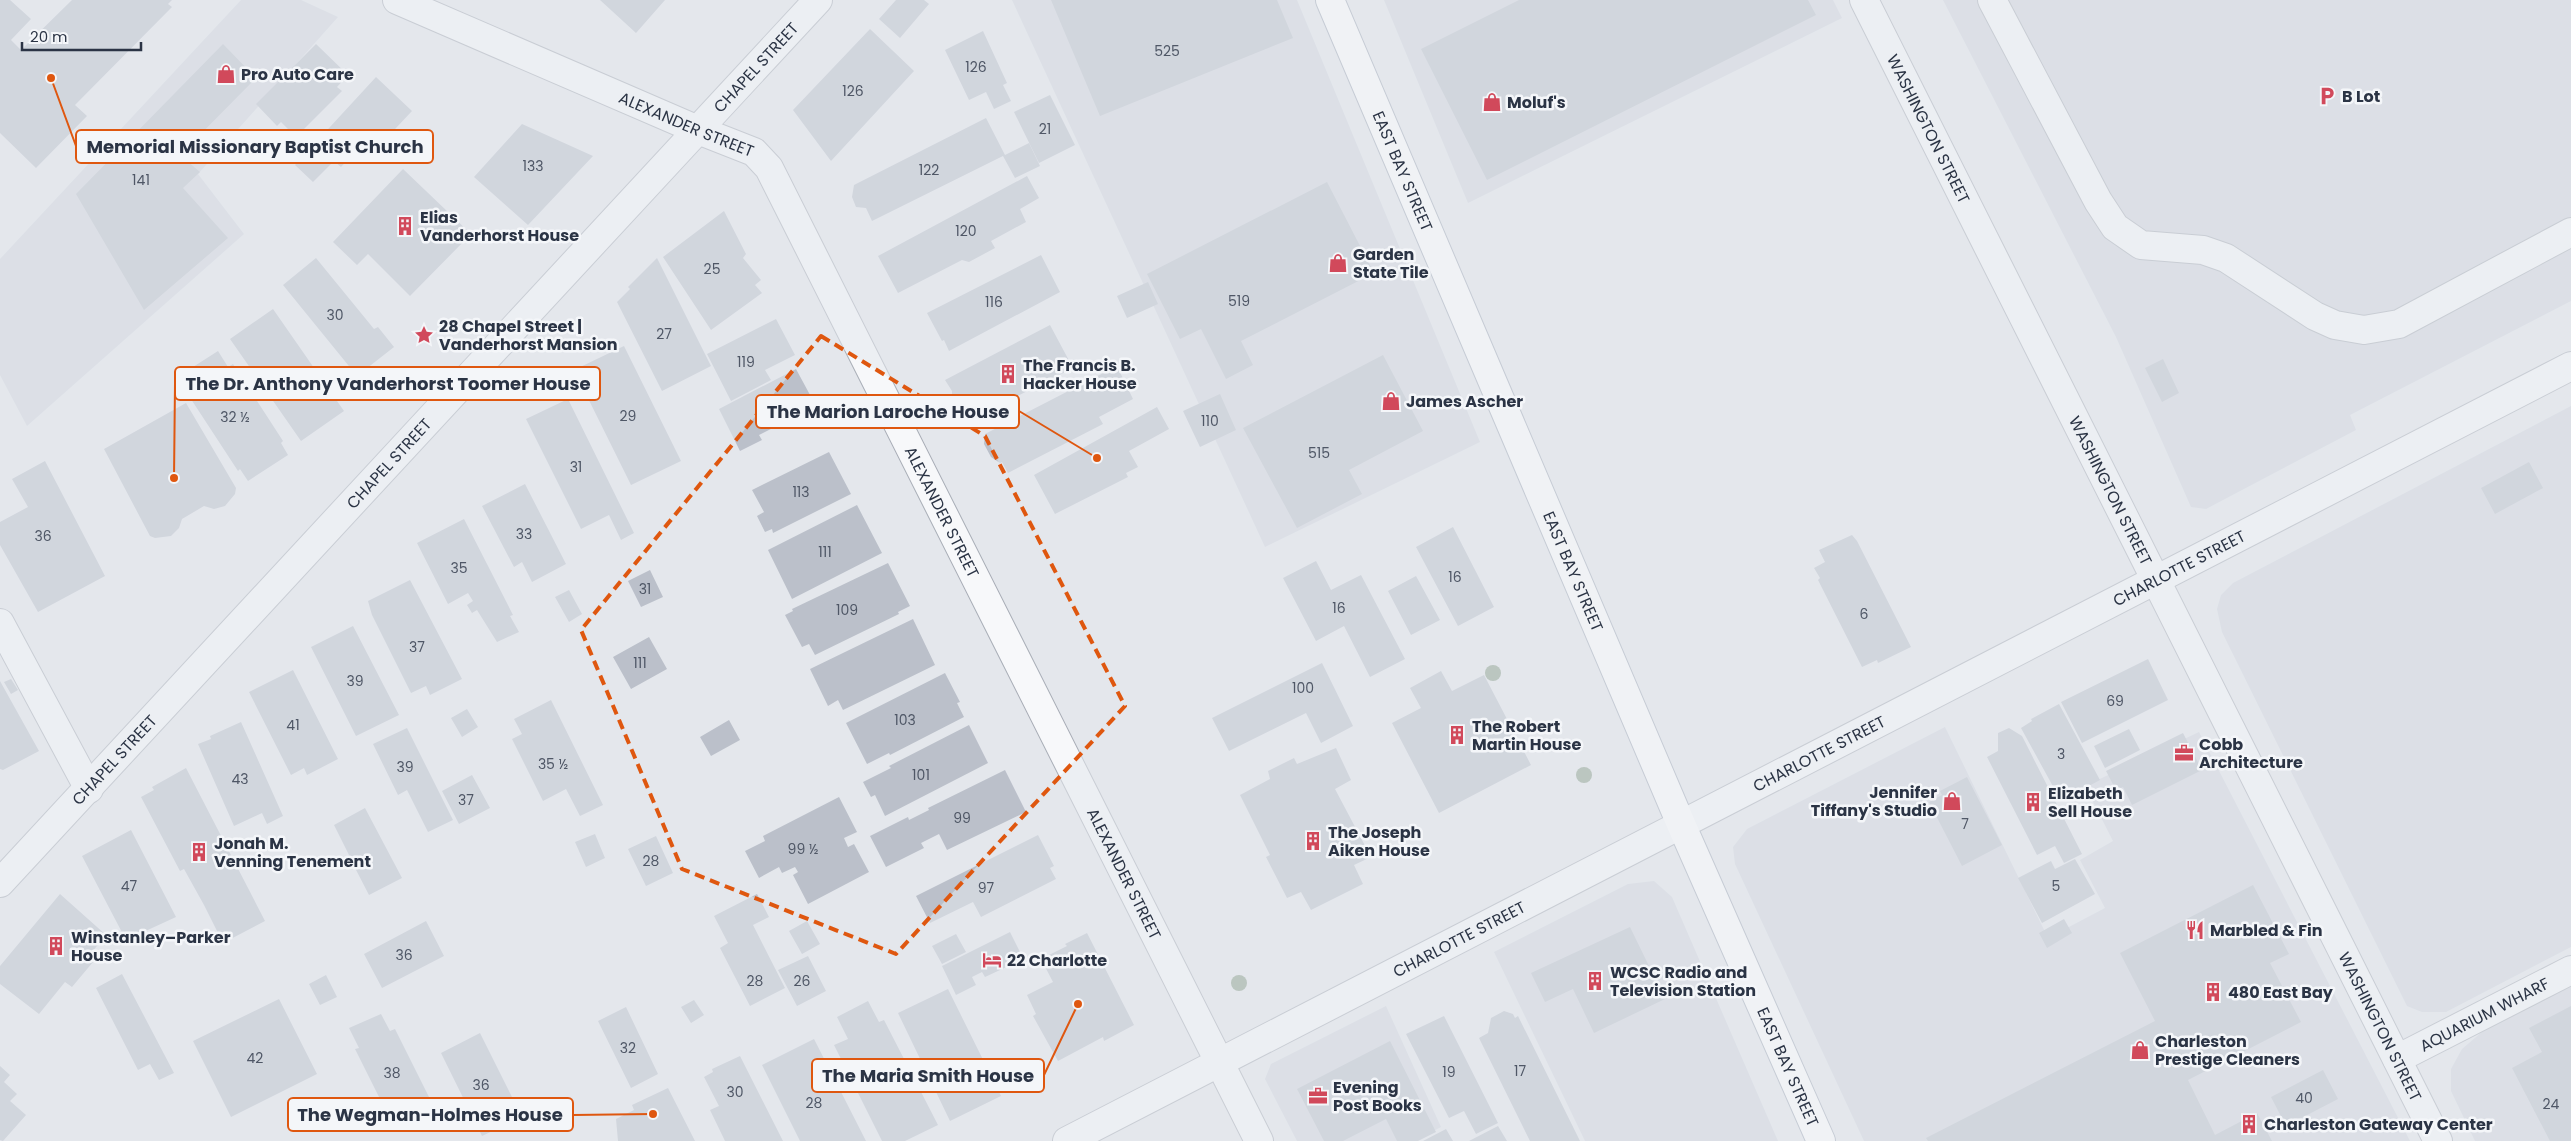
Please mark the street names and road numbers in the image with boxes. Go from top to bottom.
street label: CHAPEL STREET [708,17,804,118]
street label: WASHINGTON STREET [1881,50,1976,208]
street label: ALEXANDER STREET [615,86,758,163]
street label: EAST BAY STREET [1367,108,1438,235]
street label: WASHINGTON STREET [2063,412,2158,569]
street label: CHAPEL STREET [341,413,437,514]
street label: ALEXANDER STREET [899,442,985,582]
street label: EAST BAY STREET [1537,508,1609,635]
street label: CHARLOTTE STREET [2109,525,2250,612]
street label: CHAPEL STREET [67,710,163,810]
street label: CHARLOTTE STREET [1749,710,1890,798]
street label: ALEXANDER STREET [1081,804,1167,944]
street label: CHARLOTTE STREET [1389,896,1530,983]
street label: WASHINGTON STREET [2333,948,2427,1105]
street label: AQUARIUM WHARF [2416,972,2553,1058]
street label: EAST BAY STREET [1751,1004,1824,1131]

